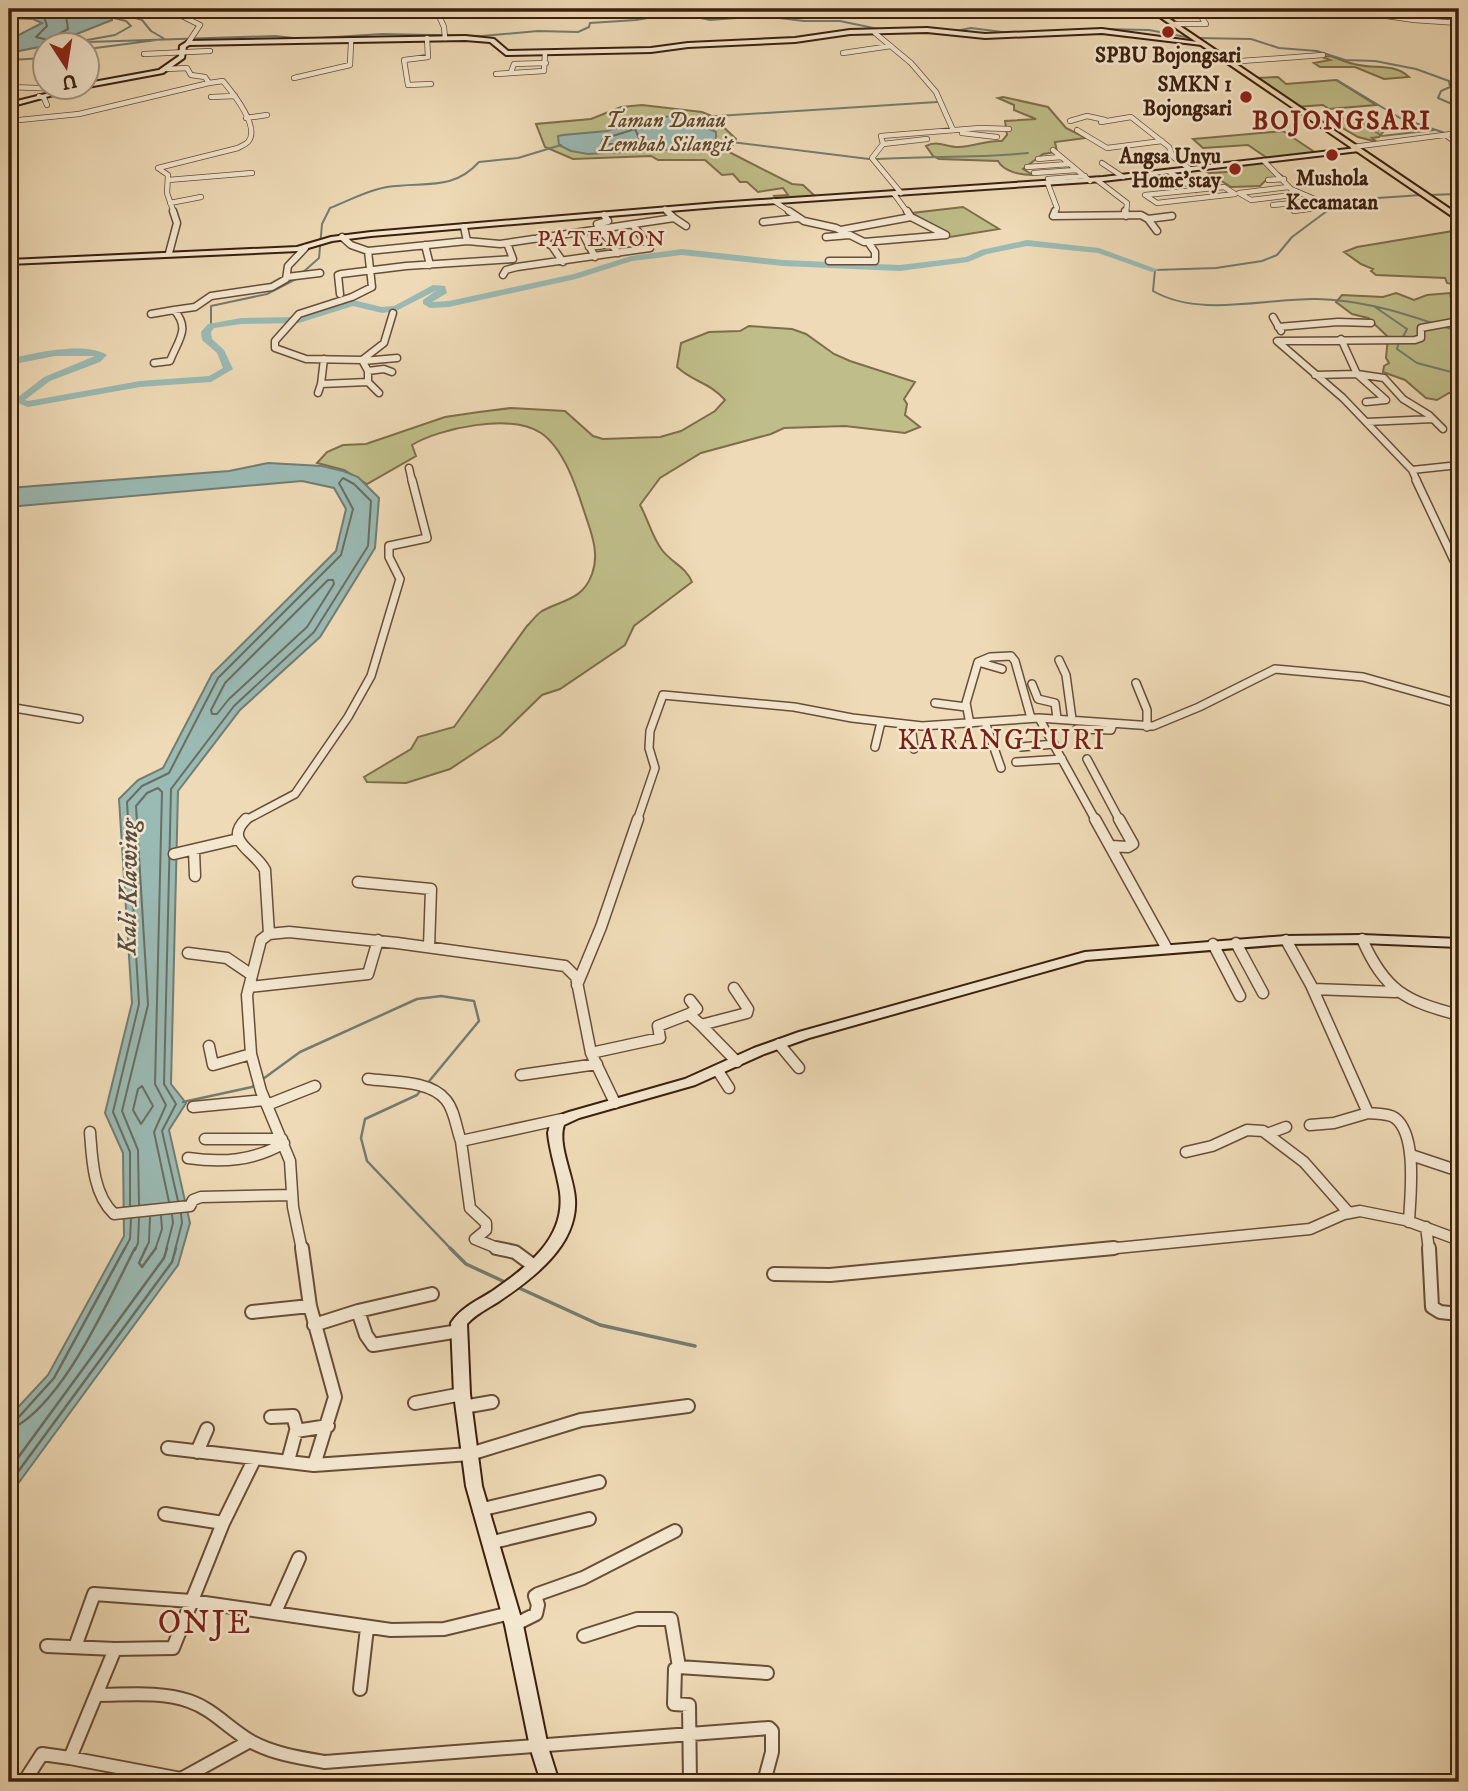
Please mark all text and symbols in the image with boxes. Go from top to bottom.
marker: SPBU Bojongsari [1160,24,1176,40]
north arrow [32,32,102,102]
place label: SPBU Bojongsari [1095,43,1242,70]
text: U [59,68,79,94]
place label: SMKN 1 Bojongsari [1143,72,1233,123]
marker: SMKN 1 Bojongsari [1238,89,1254,105]
district label: BOJONGSARI [1252,105,1432,138]
park label: Taman Danau Lembah Silangit [598,108,734,158]
place label: Angsa Unyu Home'stay [1118,144,1222,194]
marker: Mushola Kecamatan [1324,147,1340,163]
marker: Angsa Unyu Home'stay [1227,161,1243,177]
place label: Mushola Kecamatan [1286,166,1379,216]
district label: PATEMON [537,225,667,254]
district label: KARANGTURI [897,723,1107,758]
water label: Kali Klawing [111,817,147,956]
district label: ONJE [158,1603,252,1644]

